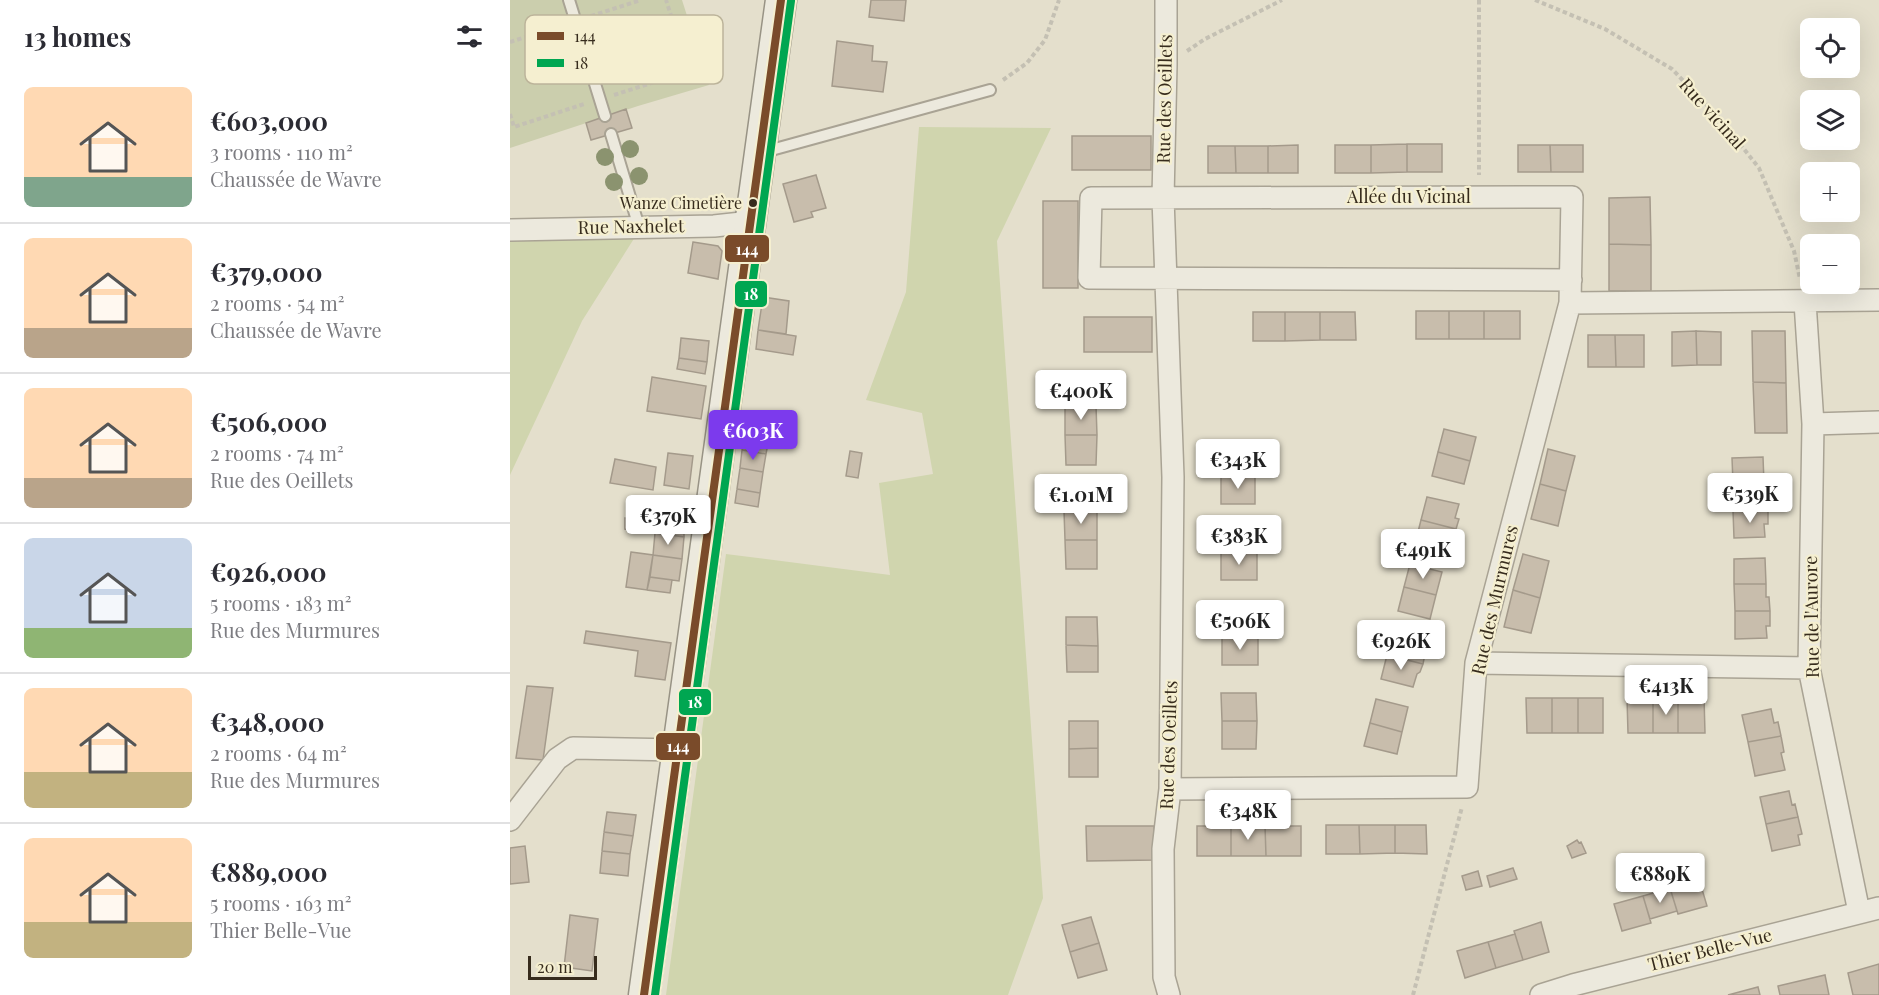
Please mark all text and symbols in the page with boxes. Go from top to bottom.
legend [525,15,723,84]
map controls [1800,18,1860,294]
button: locate [1800,18,1860,78]
text: 13 homes [24,19,131,54]
icon: filters [453,20,486,53]
text: 144 [574,25,596,46]
street label: Rue des Oeillets [1151,34,1177,164]
text: 18 [574,52,588,73]
street label: Rue vicinal [1674,73,1751,154]
button: layers [1800,90,1860,150]
text: €603,000 [210,103,328,138]
icon: home [72,111,144,183]
text: 3 rooms · 110 m² [210,138,353,165]
button: + [1800,162,1860,222]
text: Chaussée de Wavre [210,165,382,192]
street label: Allée du Vicinal [1346,184,1471,208]
place label: Wanze Cimetière [619,192,742,213]
marker: Wanze Cimetière [747,197,759,209]
street label: Rue Naxhelet [578,213,685,239]
line badge: 144 [724,234,770,263]
button: − [1800,234,1860,294]
text: 144 [735,238,759,259]
text: €379,000 [210,254,322,289]
icon: home [72,262,144,334]
line badge: 18 [734,280,768,308]
text: 18 [743,283,759,304]
text: 2 rooms · 54 m² [210,289,345,316]
text: Chaussée de Wavre [210,316,382,343]
pin: €400K [1039,370,1123,421]
text: €400K [1049,376,1113,403]
text: €506,000 [210,404,327,439]
pin: €603K [711,410,795,461]
icon: home [72,412,144,484]
text: €603K [723,416,783,443]
text: 2 rooms · 74 m² [210,439,344,466]
pin: €343K [1196,439,1280,490]
text: €343K [1210,445,1266,472]
text: Rue des Oeillets [210,466,354,493]
pin: €539K [1708,473,1792,524]
pin: €1.01M [1032,474,1130,525]
text: €539K [1721,479,1779,506]
text: €1.01M [1049,480,1113,507]
pin: €379K [626,495,710,546]
text: €379K [640,501,696,528]
pin: €383K [1197,515,1281,566]
text: €383K [1210,521,1268,548]
street label: Rue des Murmures [1465,523,1523,677]
pin: €491K [1381,529,1465,580]
text: €491K [1395,535,1451,562]
text: €926,000 [210,554,327,589]
street label: Rue de l'Aurore [1798,556,1824,678]
icon: home [72,562,144,634]
text: 5 rooms · 183 m² [210,589,351,616]
pin: €506K [1198,600,1282,651]
text: €506K [1210,606,1270,633]
text: Rue des Murmures [210,616,380,643]
pin: €926K [1359,620,1443,671]
text: €926K [1371,626,1431,653]
pin: €413K [1624,665,1708,716]
text: €413K [1639,671,1693,698]
street label: Rue des Oeillets [1154,680,1182,810]
line badge: 18 [678,688,712,716]
text: 18 [687,691,703,712]
text: €348,000 [210,704,325,739]
icon: home [72,712,144,784]
line badge: 144 [655,732,701,761]
text: 144 [666,735,690,756]
text: 2 rooms · 64 m² [210,739,347,766]
text: Rue des Murmures [210,766,380,793]
pin: €348K [1206,790,1290,841]
text: €348K [1219,796,1277,823]
pin: €889K [1618,853,1702,904]
text: €889,000 [210,854,328,889]
text: €889K [1630,859,1690,886]
icon: home [72,862,144,934]
text: 5 rooms · 163 m² [210,889,352,916]
text: Thier Belle-Vue [210,916,351,943]
street label: Thier Belle-Vue [1645,922,1774,976]
scale bar [528,953,597,980]
text: 20 m [537,956,572,977]

